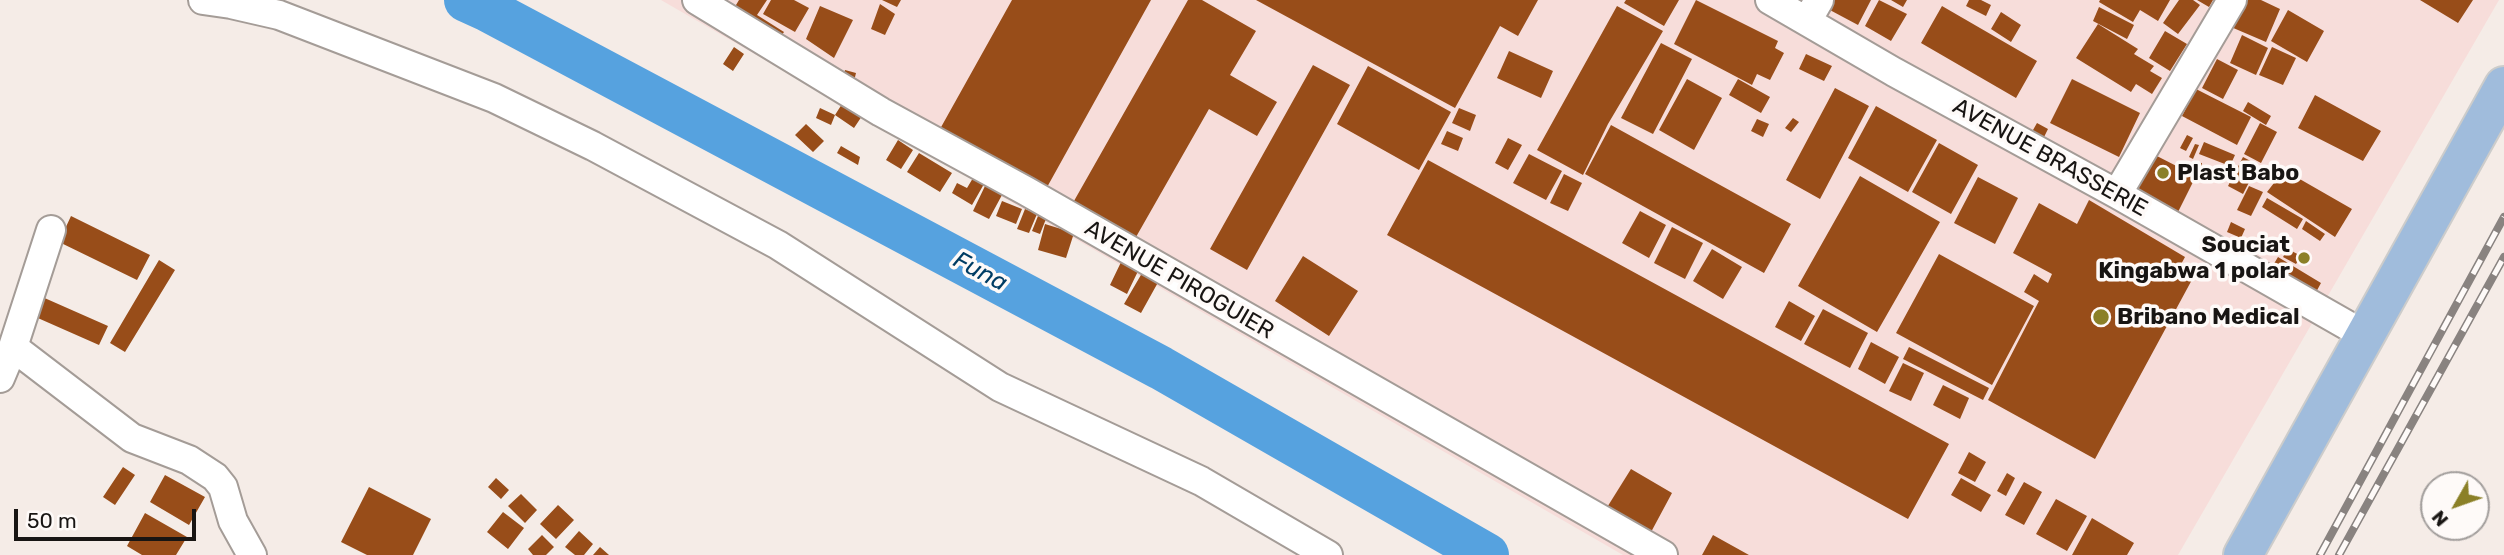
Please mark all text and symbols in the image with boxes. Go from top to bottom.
street label: AVENUE BRASSERIE [1948,93,2152,223]
place label: Plast Babo [2177,159,2299,187]
marker: Plast Babo [2155,165,2171,181]
street label: AVENUE PIROGUIER [1080,215,1278,345]
place label: Souciat Kingabwa 1 polar [2098,231,2290,285]
water label: Funa [948,246,1012,298]
marker: Souciat Kingabwa 1 polar [2296,250,2312,266]
place label: Bribano Medical [2117,303,2300,331]
marker: Bribano Medical [2091,307,2111,327]
north arrow [2420,471,2490,541]
scale bar [18,496,200,540]
text: N [2427,506,2453,531]
text: 50 m [27,508,77,533]

